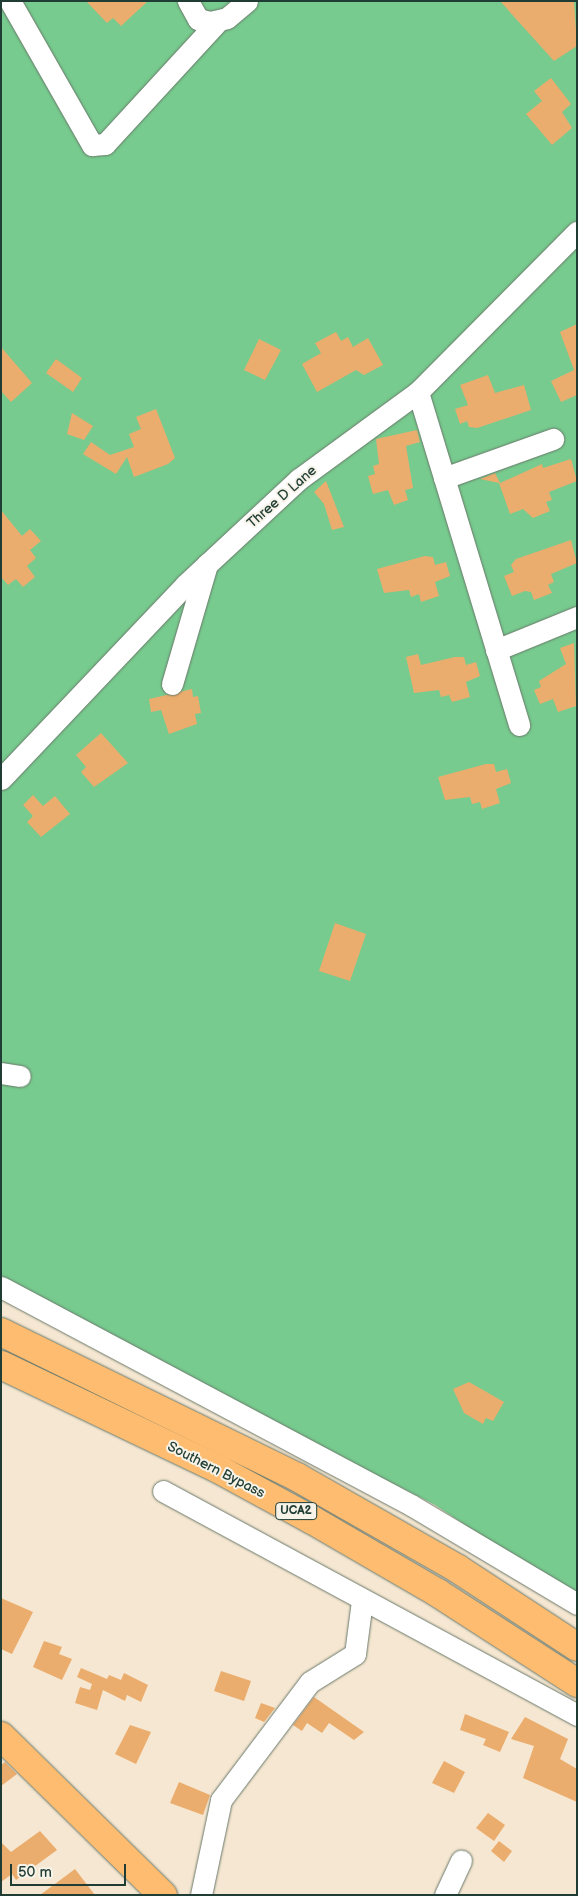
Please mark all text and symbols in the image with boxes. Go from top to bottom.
street label: Three D Lane [244,462,320,532]
street label: Southern Bypass [165,1438,267,1502]
road number: UCA2 [275,1502,317,1520]
scale bar [12,1854,129,1886]
text: 50 m [18,1863,52,1882]

